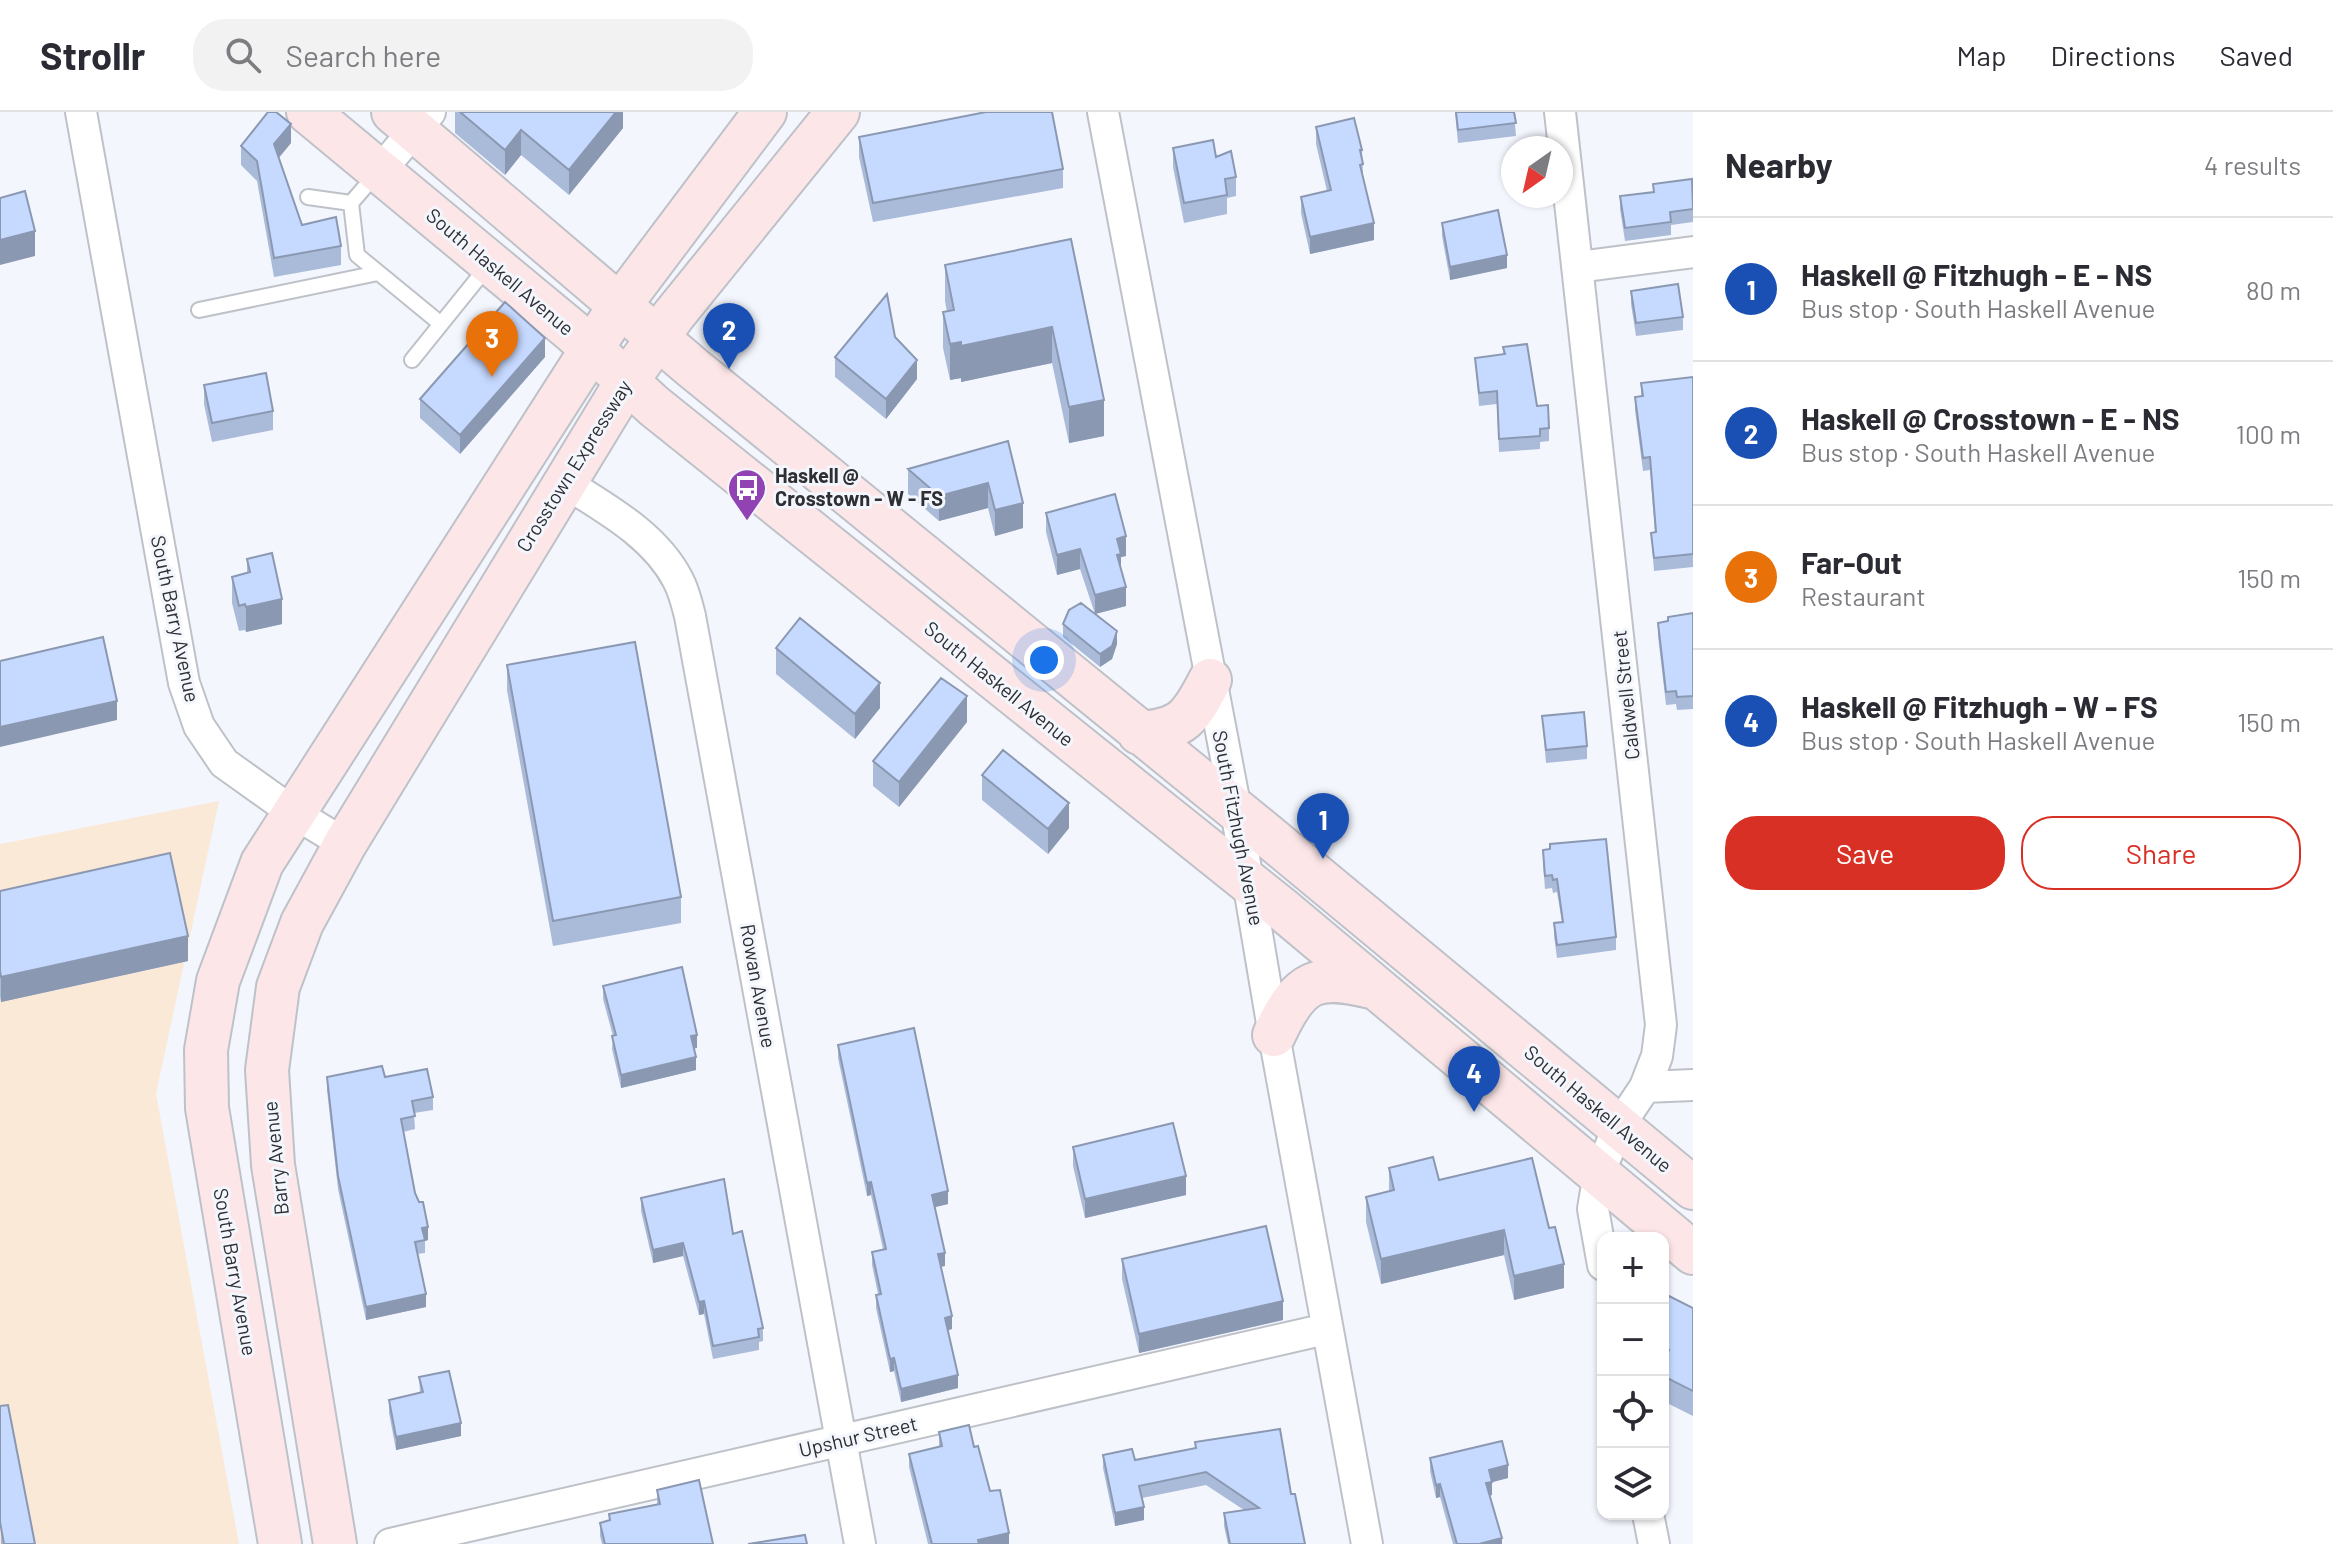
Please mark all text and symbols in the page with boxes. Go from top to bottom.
search box [193,19,753,91]
text: Strollr [40,32,145,78]
icon: search [221,33,265,77]
text: Search here [285,37,441,73]
text: Map [1957,38,2006,72]
text: Directions [2050,38,2176,72]
text: Saved [2220,38,2293,72]
north arrow [1501,136,1573,208]
text: Nearby [1725,144,1833,185]
text: 4 results [2204,149,2301,180]
street label: South Haskell Avenue [422,202,579,340]
text: Haskell @ Fitzhugh - E - NS [1801,256,2152,292]
text: 1 [1746,274,1756,305]
text: 80 m [2246,274,2301,305]
text: Bus stop · South Haskell Avenue [1801,292,2155,323]
pin: 2 [703,303,755,369]
pin: 3 [466,311,518,377]
street label: Crosstown Expressway [511,375,636,556]
text: Haskell @ Crosstown - E - NS [1801,400,2180,436]
text: 2 [1744,418,1758,449]
text: 100 m [2236,418,2301,449]
text: Bus stop · South Haskell Avenue [1801,436,2155,467]
place label: Haskell @ Crosstown - W - FS [775,463,943,510]
bus stop icon: Haskell @ Crosstown - W - FS [726,467,768,522]
street label: South Barry Avenue [147,533,205,704]
text: Far-Out [1801,544,1902,580]
text: 3 [1744,562,1758,593]
text: 150 m [2237,562,2301,593]
text: Restaurant [1801,580,1926,611]
street label: South Haskell Avenue [920,616,1079,751]
street label: Caldwell Street [1606,629,1644,761]
your location [1024,640,1064,680]
text: Haskell @ Fitzhugh - W - FS [1801,688,2158,724]
text: 4 [1743,706,1759,737]
text: 150 m [2237,706,2301,737]
text: Bus stop · South Haskell Avenue [1801,724,2155,755]
street label: South Fitzhugh Avenue [1208,728,1270,928]
pin: 1 [1297,793,1349,859]
button: Save [1725,816,2005,890]
button: Share [2021,816,2301,890]
street label: Rowan Avenue [736,922,782,1050]
street label: South Haskell Avenue [1520,1039,1677,1177]
pin: 4 [1448,1046,1500,1112]
street label: Barry Avenue [257,1100,293,1216]
street label: South Barry Avenue [209,1186,263,1358]
map controls [1597,1232,1669,1520]
button: + [1597,1232,1669,1304]
button: − [1597,1304,1669,1376]
button: locate [1597,1376,1669,1448]
street label: Upshur Street [796,1411,919,1461]
button: layers [1597,1448,1669,1520]

